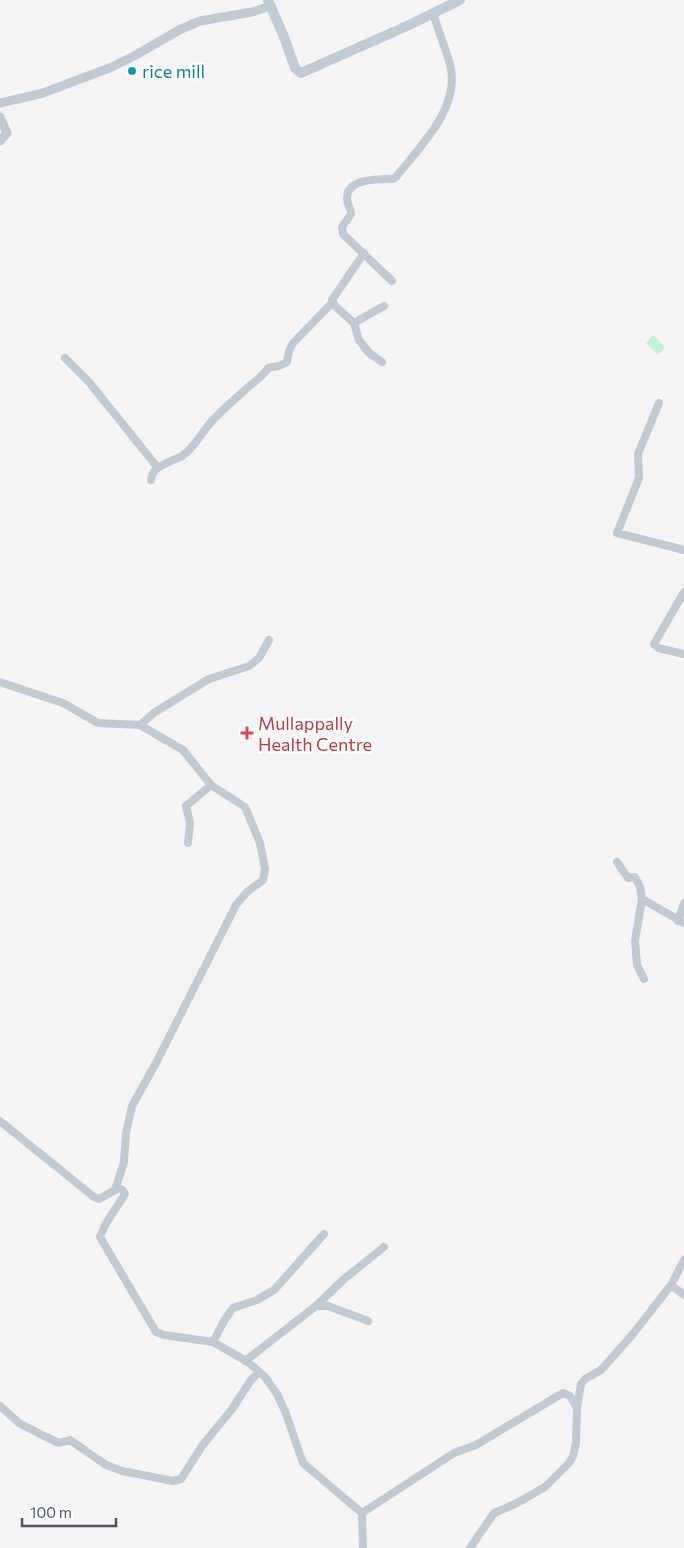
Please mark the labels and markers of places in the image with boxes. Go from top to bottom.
place label: rice mill [142,60,205,82]
marker: rice mill [126,65,138,77]
place label: Mullappally Health Centre [258,712,372,755]
marker: Mullappally Health Centre [240,726,254,740]

